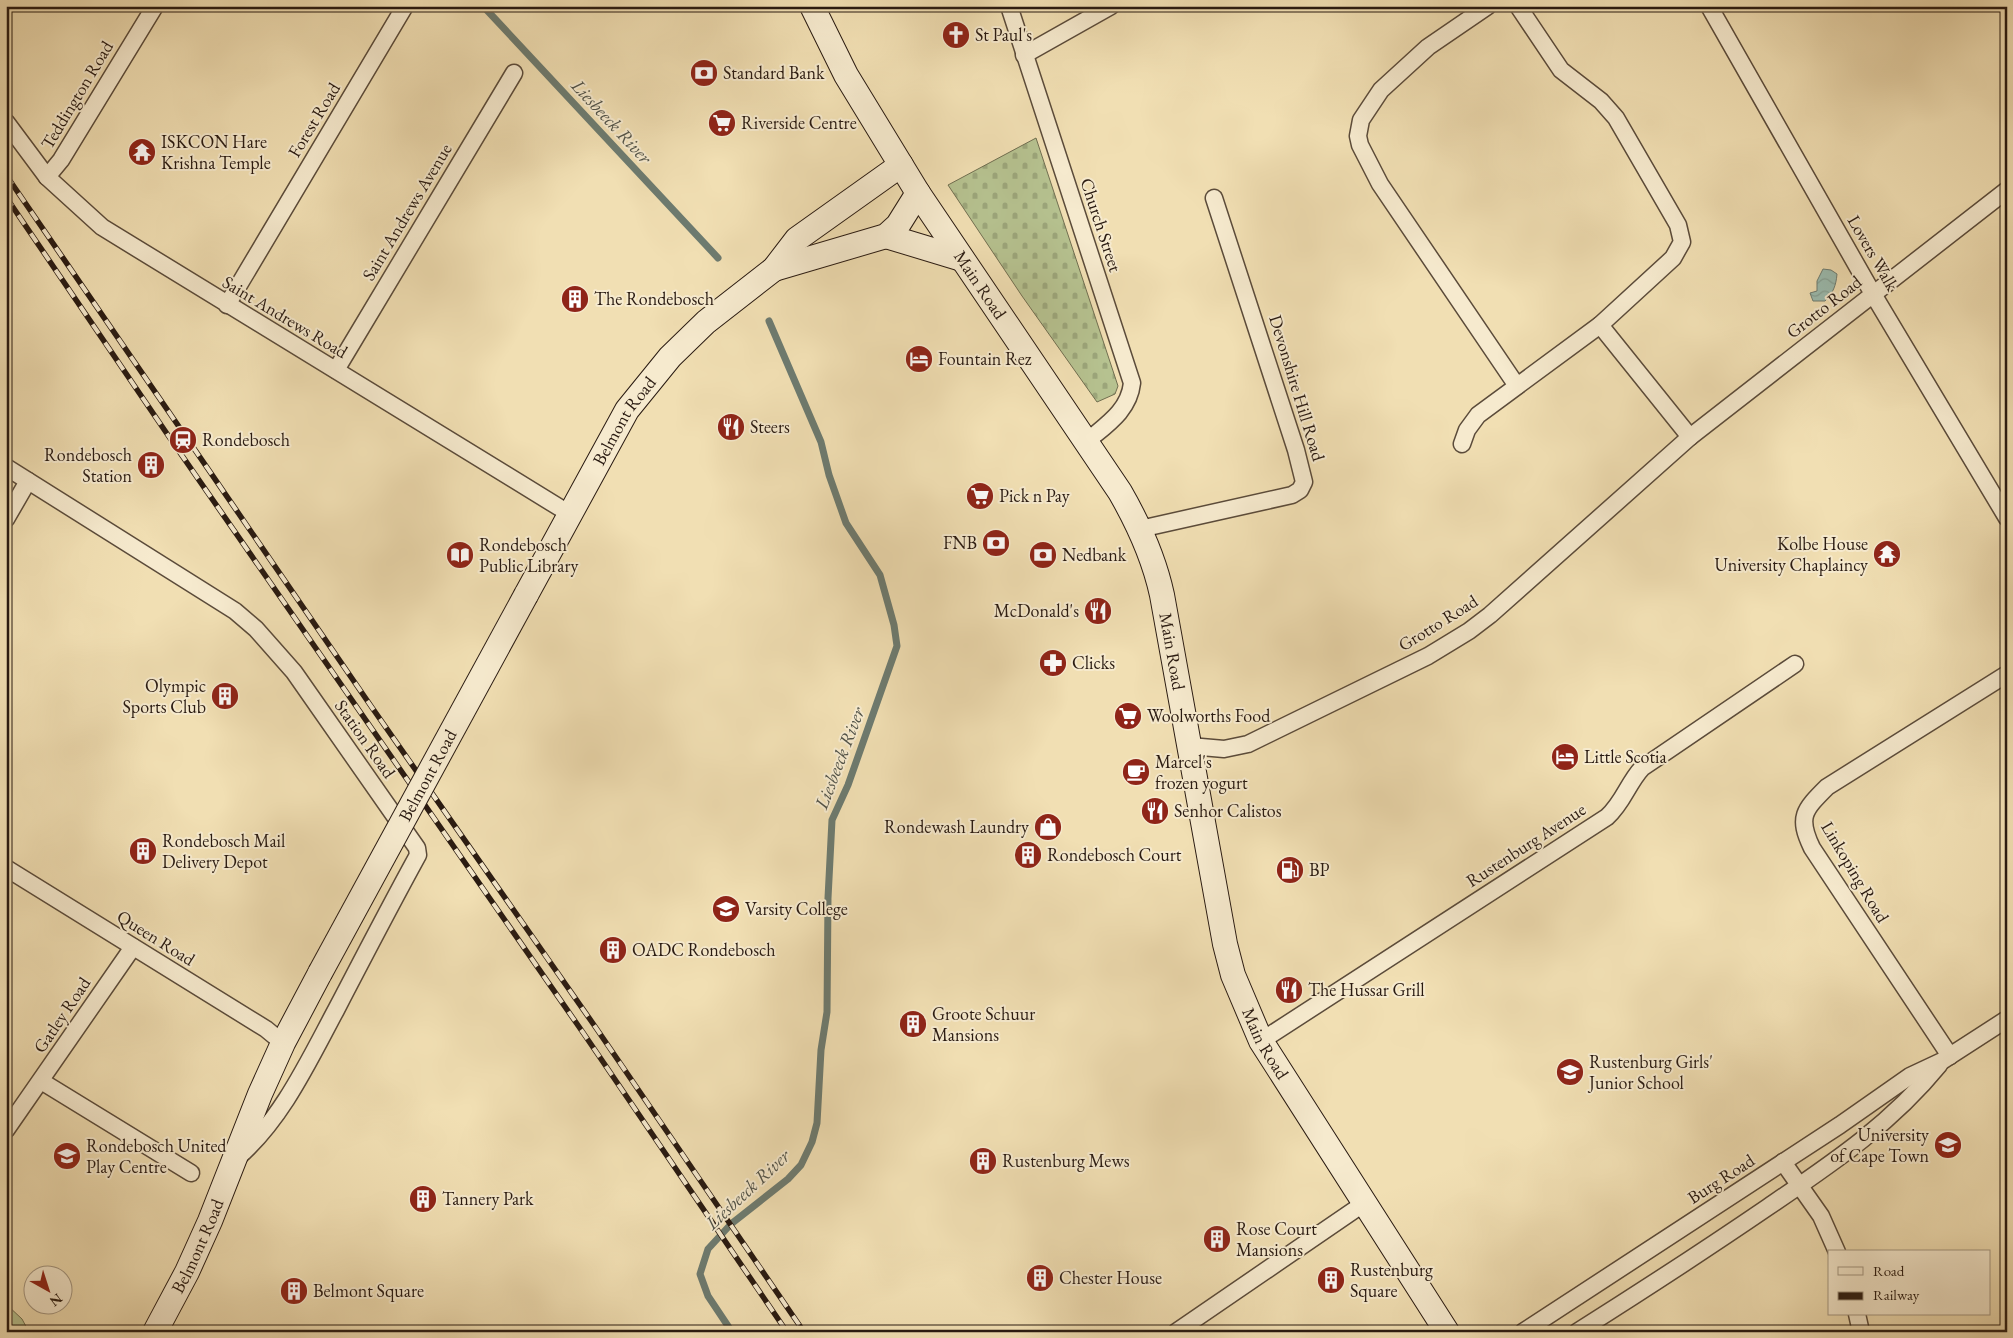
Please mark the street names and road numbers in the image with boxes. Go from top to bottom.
street label: Teddington Road [35,36,118,153]
street label: Forest Road [282,77,345,161]
street label: Saint Andrews Avenue [356,139,457,285]
street label: Church Street [1076,175,1128,275]
street label: Lovers Walk [1843,211,1905,295]
street label: Main Road [949,246,1012,324]
street label: Grotto Road [1781,269,1867,343]
street label: Saint Andrews Road [218,270,353,364]
street label: Devonshire Hill Road [1264,312,1331,464]
street label: Belmont Road [587,371,661,469]
street label: Grotto Road [1394,589,1483,656]
street label: Main Road [1154,611,1191,693]
street label: Station Road [330,695,401,783]
street label: Belmont Road [393,724,462,825]
street label: Rustenburg Avenue [1462,797,1590,892]
street label: Linkoping Road [1816,817,1895,927]
street label: Queen Road [113,905,200,971]
street label: Gatley Road [28,972,96,1057]
street label: Main Road [1237,1004,1295,1084]
street label: Burg Road [1683,1148,1759,1209]
street label: Belmont Road [166,1195,229,1297]

